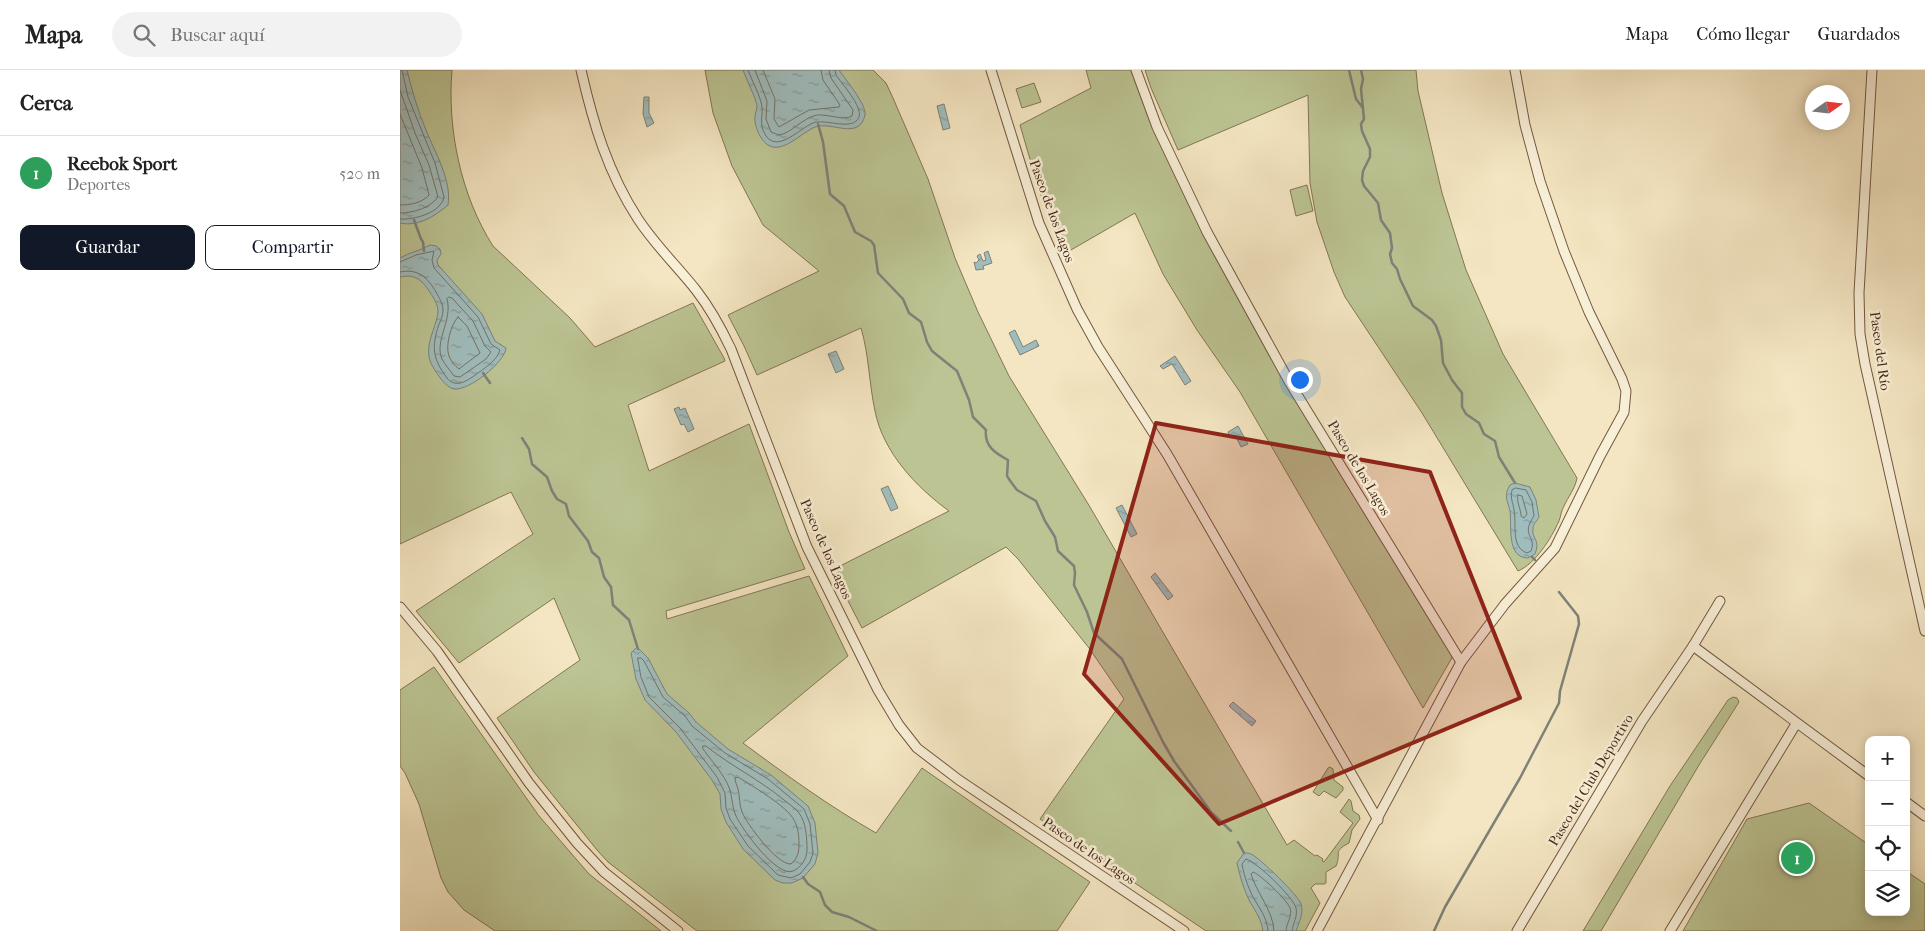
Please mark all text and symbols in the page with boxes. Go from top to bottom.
search box [112,12,462,57]
text: Mapa [25,21,82,49]
icon: search [130,21,158,49]
text: Buscar aquí [170,24,265,46]
text: Mapa [1625,24,1668,45]
text: Cómo llegar [1696,24,1790,45]
text: Guardados [1818,24,1900,45]
north arrow [1805,85,1850,130]
text: Cerca [20,91,72,115]
text: Reebok Sport [67,153,177,175]
street label: Paseo de los Lagos [1026,157,1078,265]
text: 1 [33,164,39,183]
text: 520 m [339,164,380,183]
text: Deportes [67,175,130,194]
button: Guardar [20,225,195,270]
button: Compartir [205,225,380,270]
street label: Paseo del Río [1866,310,1894,392]
your location [1287,367,1313,393]
street label: Paseo de los Lagos [1324,417,1394,519]
street label: Paseo de los Lagos [796,496,856,602]
street label: Paseo del Club Deportivo [1545,711,1637,849]
map controls [1865,736,1910,916]
button: + [1865,736,1910,781]
button: − [1865,781,1910,826]
street label: Paseo de los Lagos [1039,814,1139,888]
button: locate [1865,826,1910,871]
pin: 1 [1781,839,1813,877]
button: layers [1865,871,1910,916]

